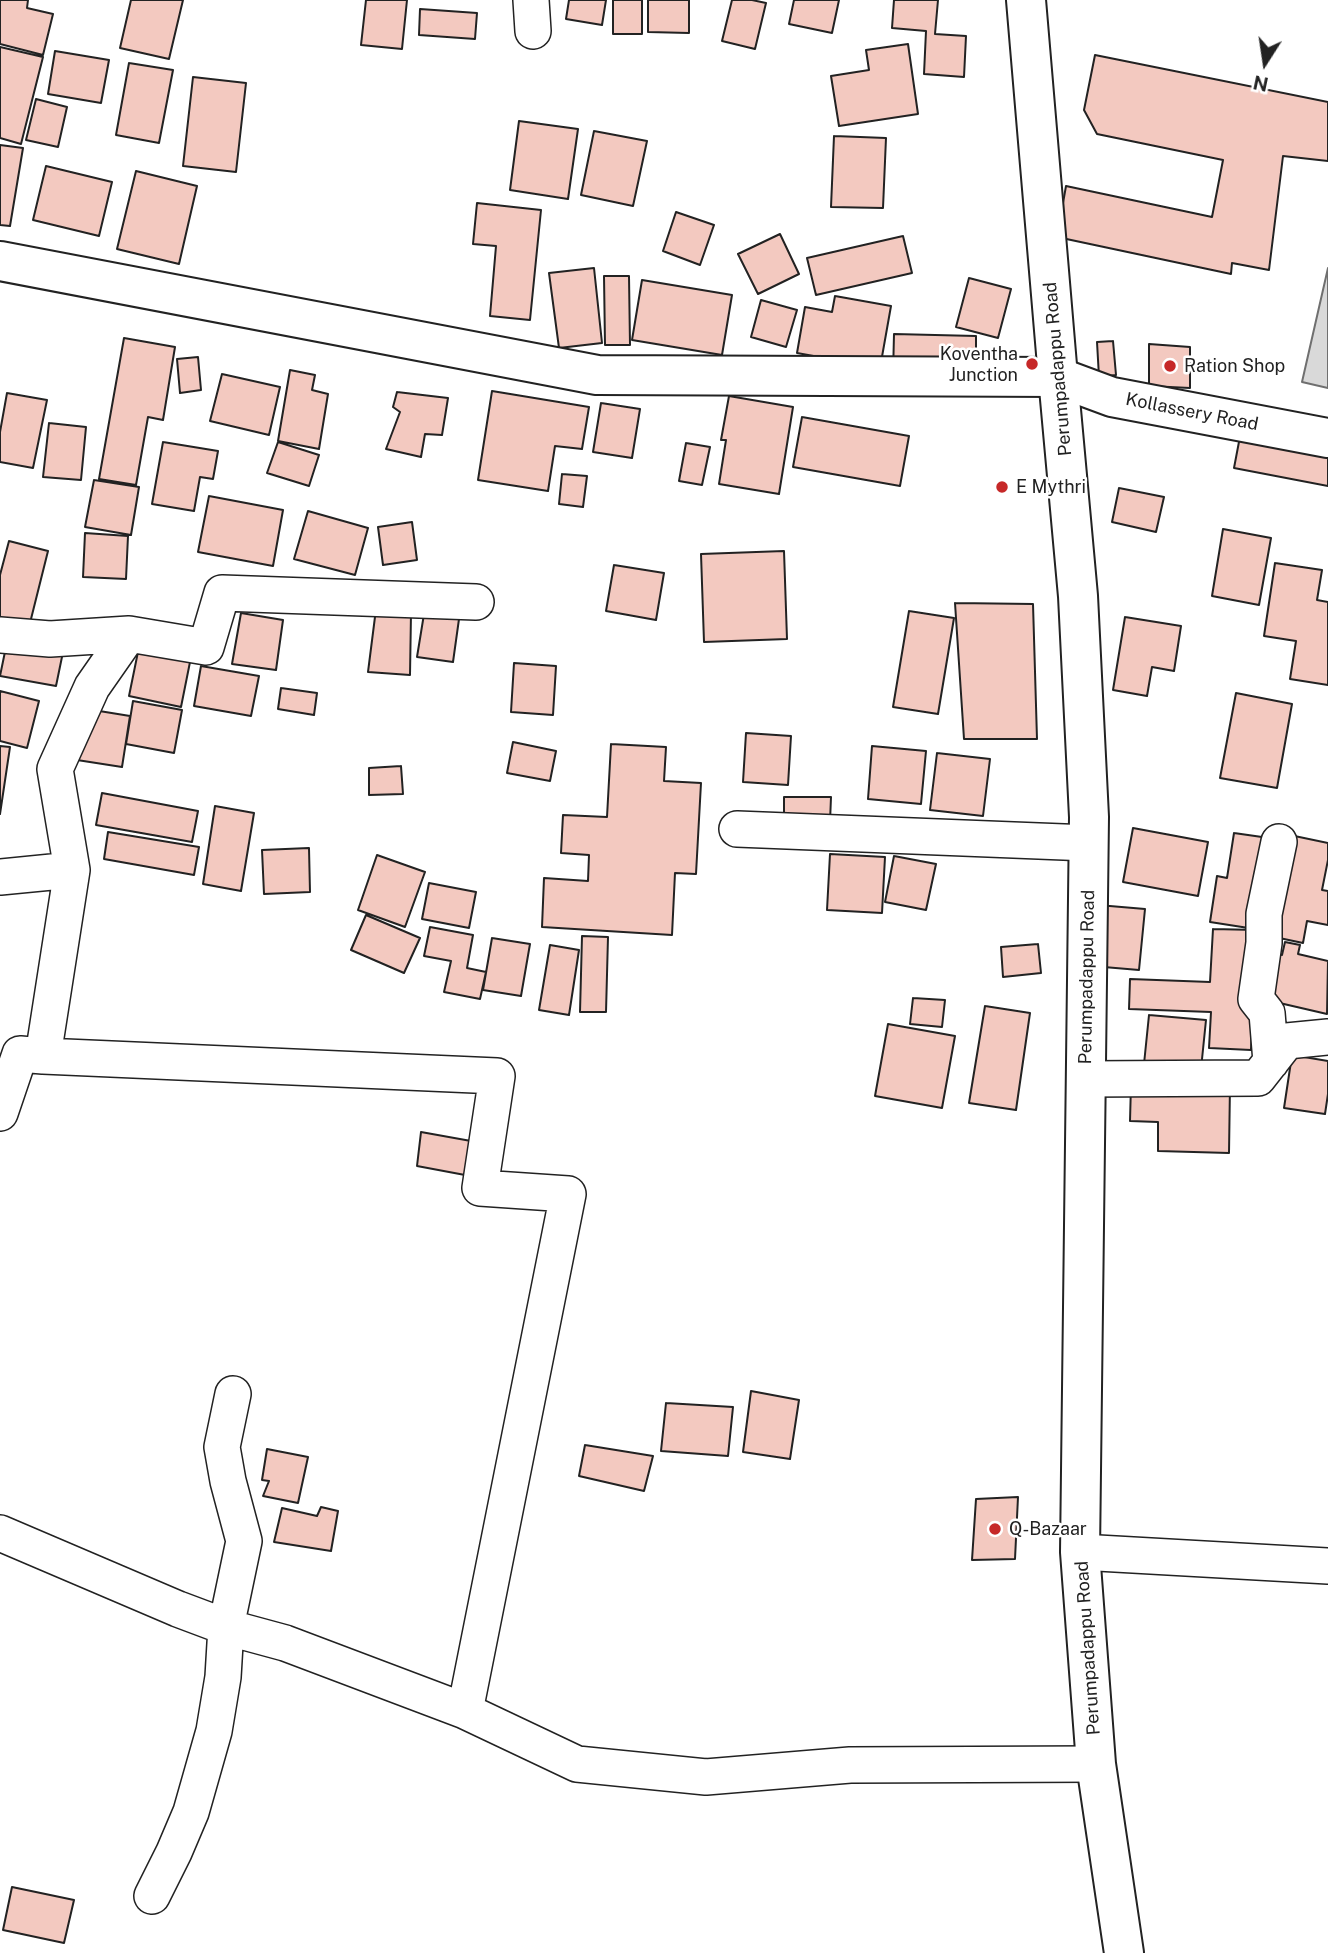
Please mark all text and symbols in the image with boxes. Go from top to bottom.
north arrow [1230,28,1300,98]
text: N [1251,71,1270,96]
street label: Perumpadappu Road [1040,281,1076,457]
place label: Koventha Junction [940,343,1018,386]
place label: Ration Shop [1184,355,1285,377]
marker: Koventha Junction [1024,356,1040,372]
marker: Ration Shop [1162,358,1178,374]
street label: Kollassery Road [1124,389,1260,435]
place label: E Mythri [1016,476,1086,498]
marker: E Mythri [994,479,1010,495]
street label: Perumpadappu Road [1075,889,1099,1065]
place label: Q-Bazaar [1009,1518,1087,1540]
marker: Q-Bazaar [987,1521,1003,1537]
street label: Perumpadappu Road [1071,1560,1105,1736]

